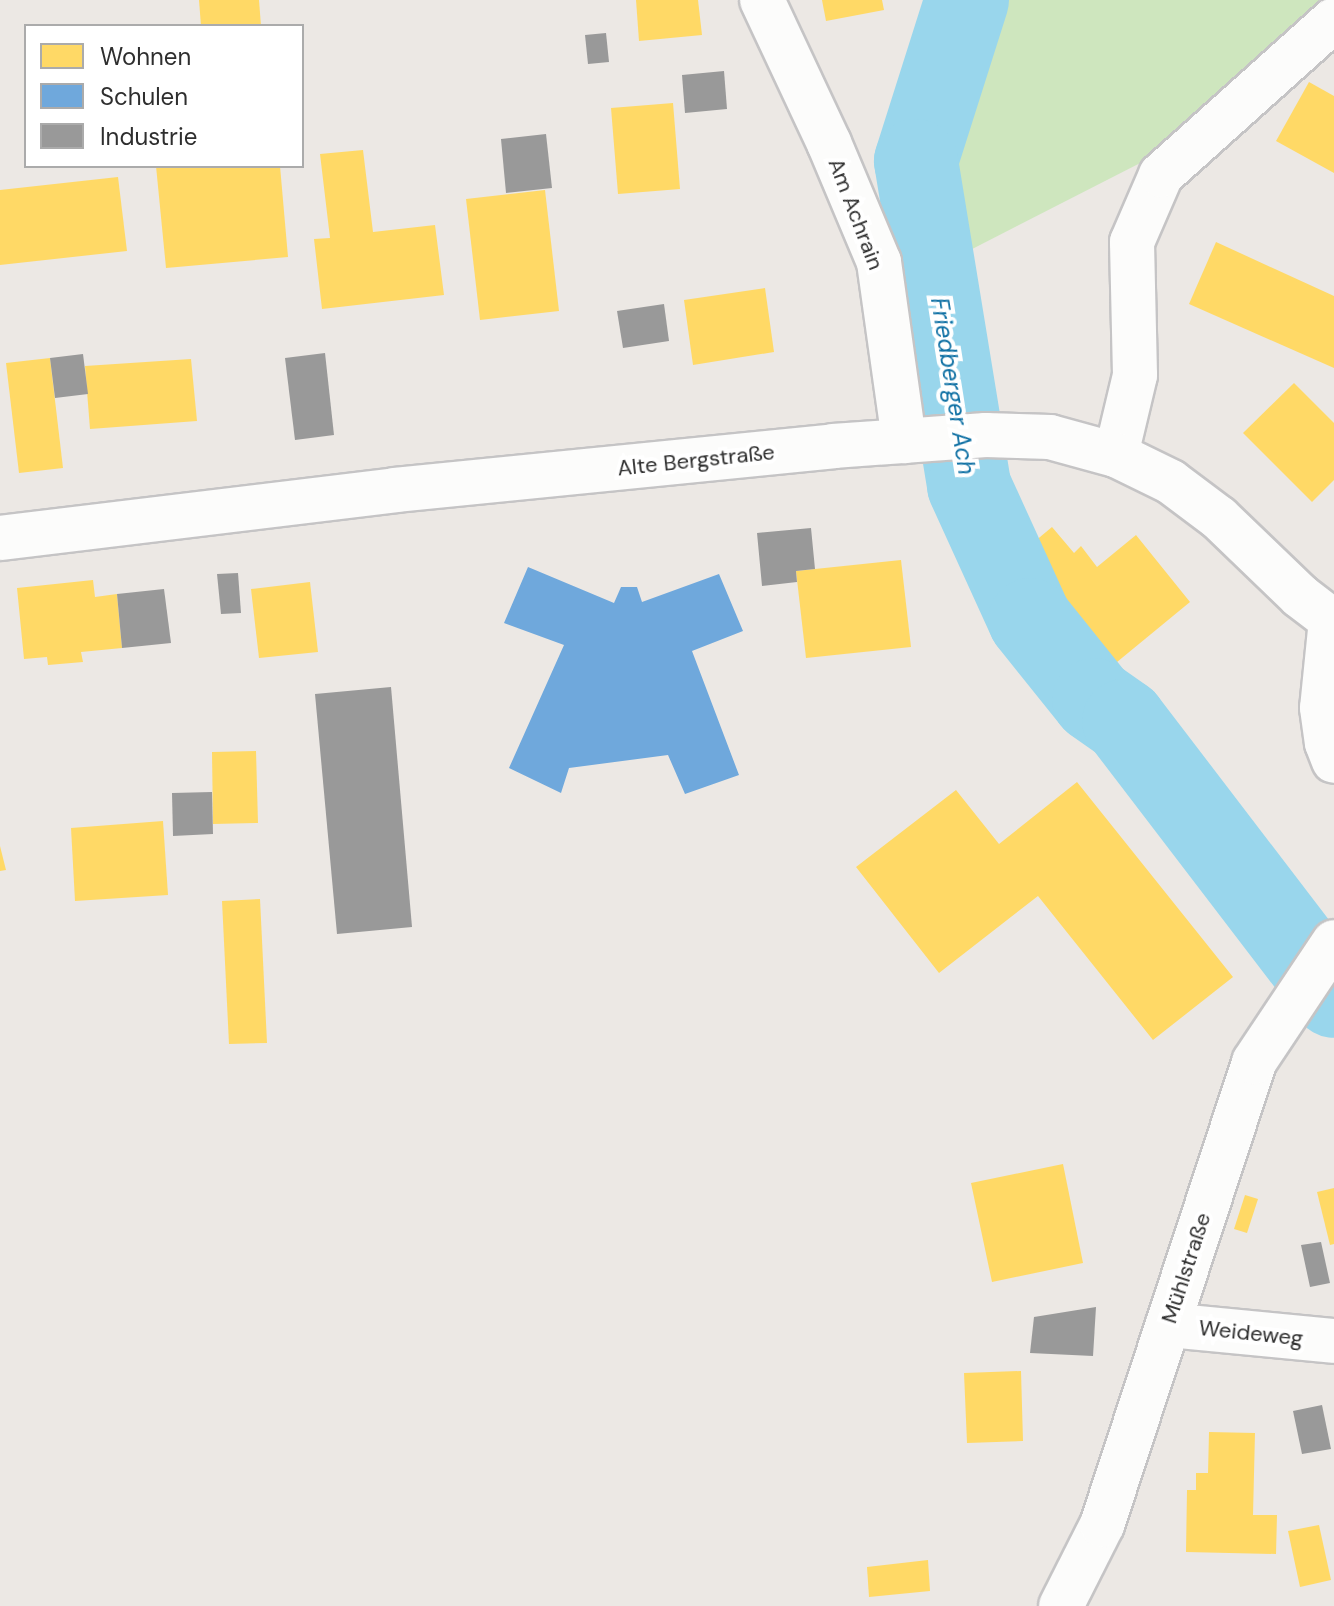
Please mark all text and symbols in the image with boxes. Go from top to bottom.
legend [24,24,304,168]
text: Wohnen [100,41,191,72]
text: Schulen [100,81,188,112]
text: Industrie [100,121,197,152]
street label: Am Achrain [823,155,889,273]
water label: Friedberger Ach [925,295,981,477]
street label: Alte Bergstraße [616,439,776,481]
street label: Mühlstraße [1156,1209,1216,1327]
street label: Weideweg [1197,1314,1305,1352]

